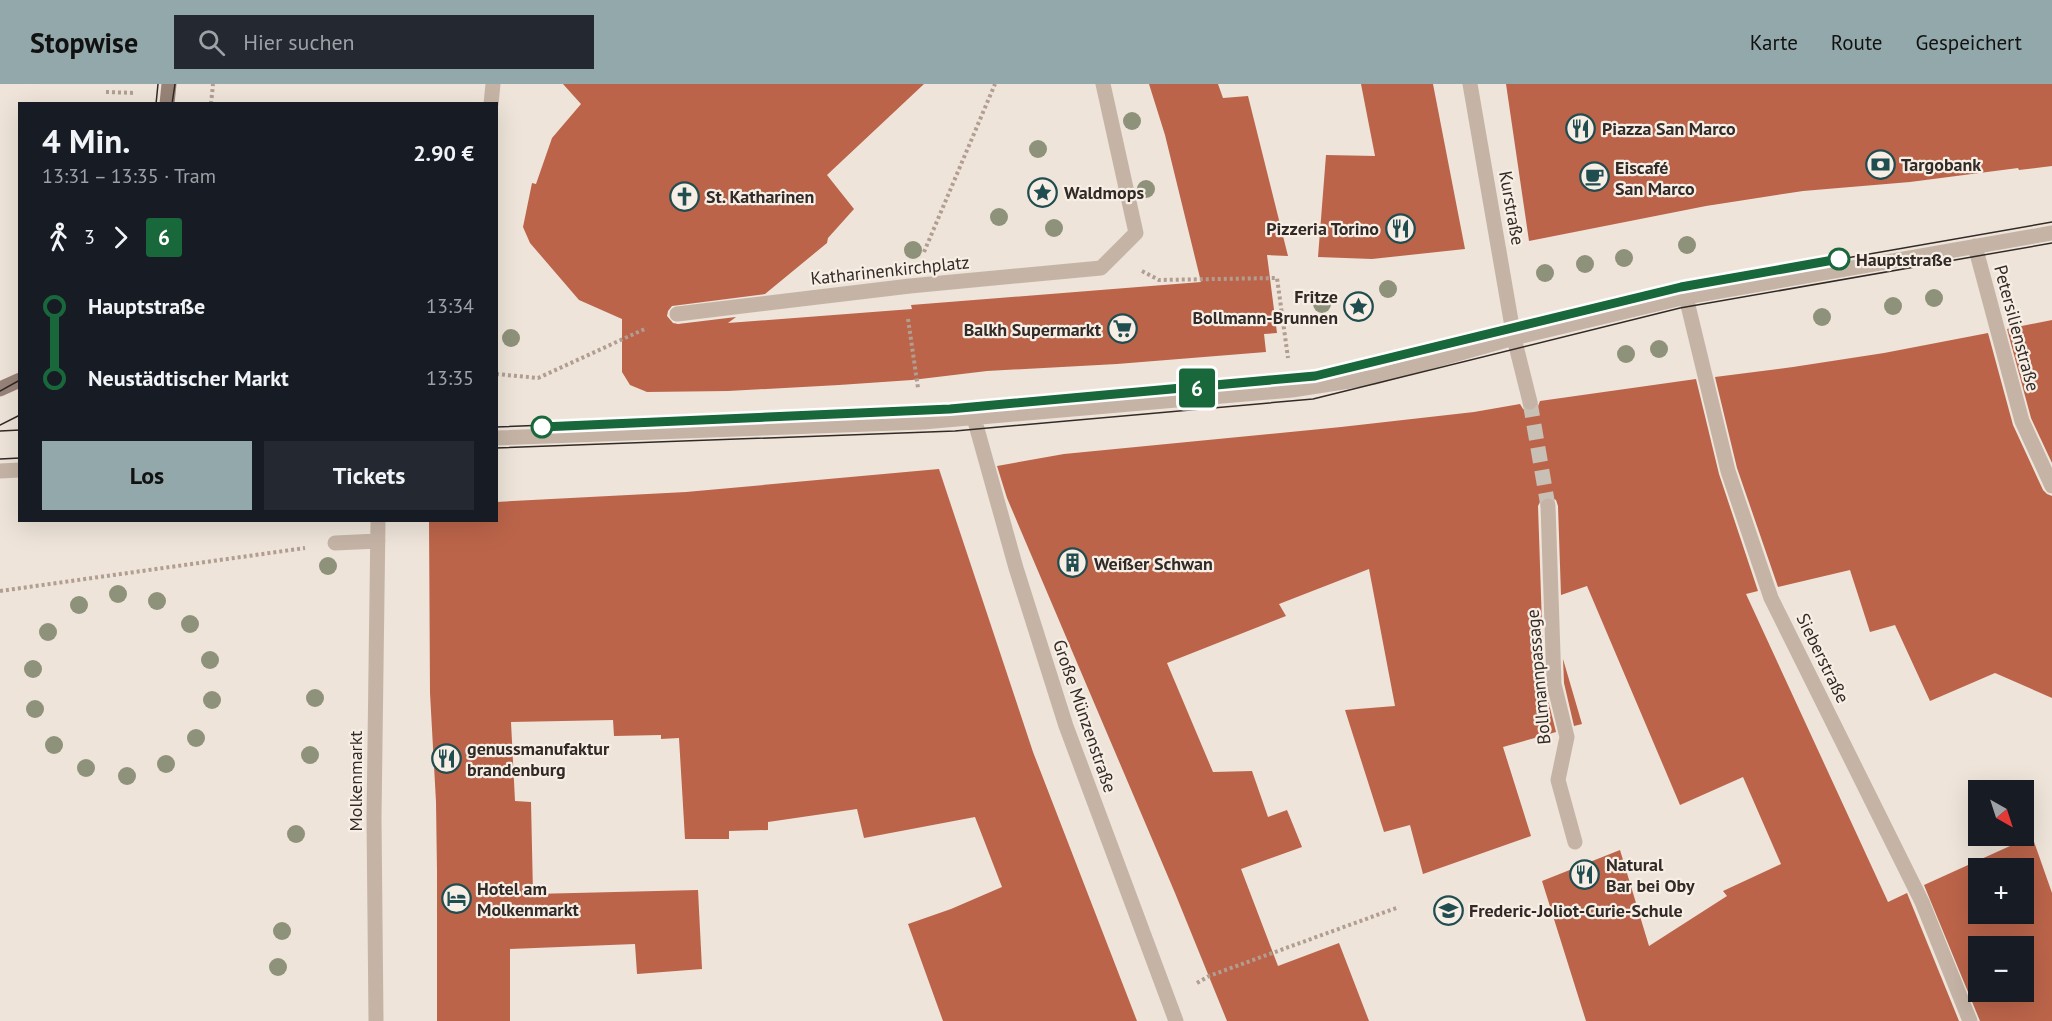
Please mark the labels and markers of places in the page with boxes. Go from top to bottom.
restaurant icon: Piazza San Marco [1565,112,1597,144]
place label: Piazza San Marco [1602,117,1736,140]
bank icon: Targobank [1864,148,1896,180]
place label: Targobank [1901,153,1981,176]
place label: Eiscafé San Marco [1615,156,1695,200]
cafe icon: Eiscafé San Marco [1578,161,1610,193]
place icon: Waldmops [1027,176,1059,208]
church icon: St. Katharinen [669,180,701,212]
place label: Waldmops [1064,181,1144,204]
place label: St. Katharinen [706,185,814,208]
restaurant icon: Pizzeria Torino [1384,212,1416,244]
place label: Pizzeria Torino [1266,217,1379,240]
marker: Hauptstraße [1828,248,1850,270]
place label: Hauptstraße [1856,248,1952,271]
place label: Fritze Bollmann-Brunnen [1192,285,1338,329]
place icon: Fritze Bollmann-Brunnen [1343,290,1375,322]
supermarket icon: Balkh Supermarkt [1106,313,1138,345]
place label: Balkh Supermarkt [964,318,1102,341]
unlabelled marker [531,416,553,438]
building icon: Weißer Schwan [1057,547,1089,579]
place label: Weißer Schwan [1094,552,1213,575]
place label: genussmanufaktur brandenburg [467,737,610,781]
restaurant icon: genussmanufaktur brandenburg [430,742,462,774]
place label: Natural Bar bei Oby [1606,853,1695,897]
restaurant icon: Natural Bar bei Oby [1569,858,1601,890]
place label: Hotel am Molkenmarkt [477,877,580,921]
hotel icon: Hotel am Molkenmarkt [440,882,472,914]
school or university icon: Frederic-Joliot-Curie-Schule [1432,894,1464,926]
place label: Frederic-Joliot-Curie-Schule [1469,899,1683,922]

